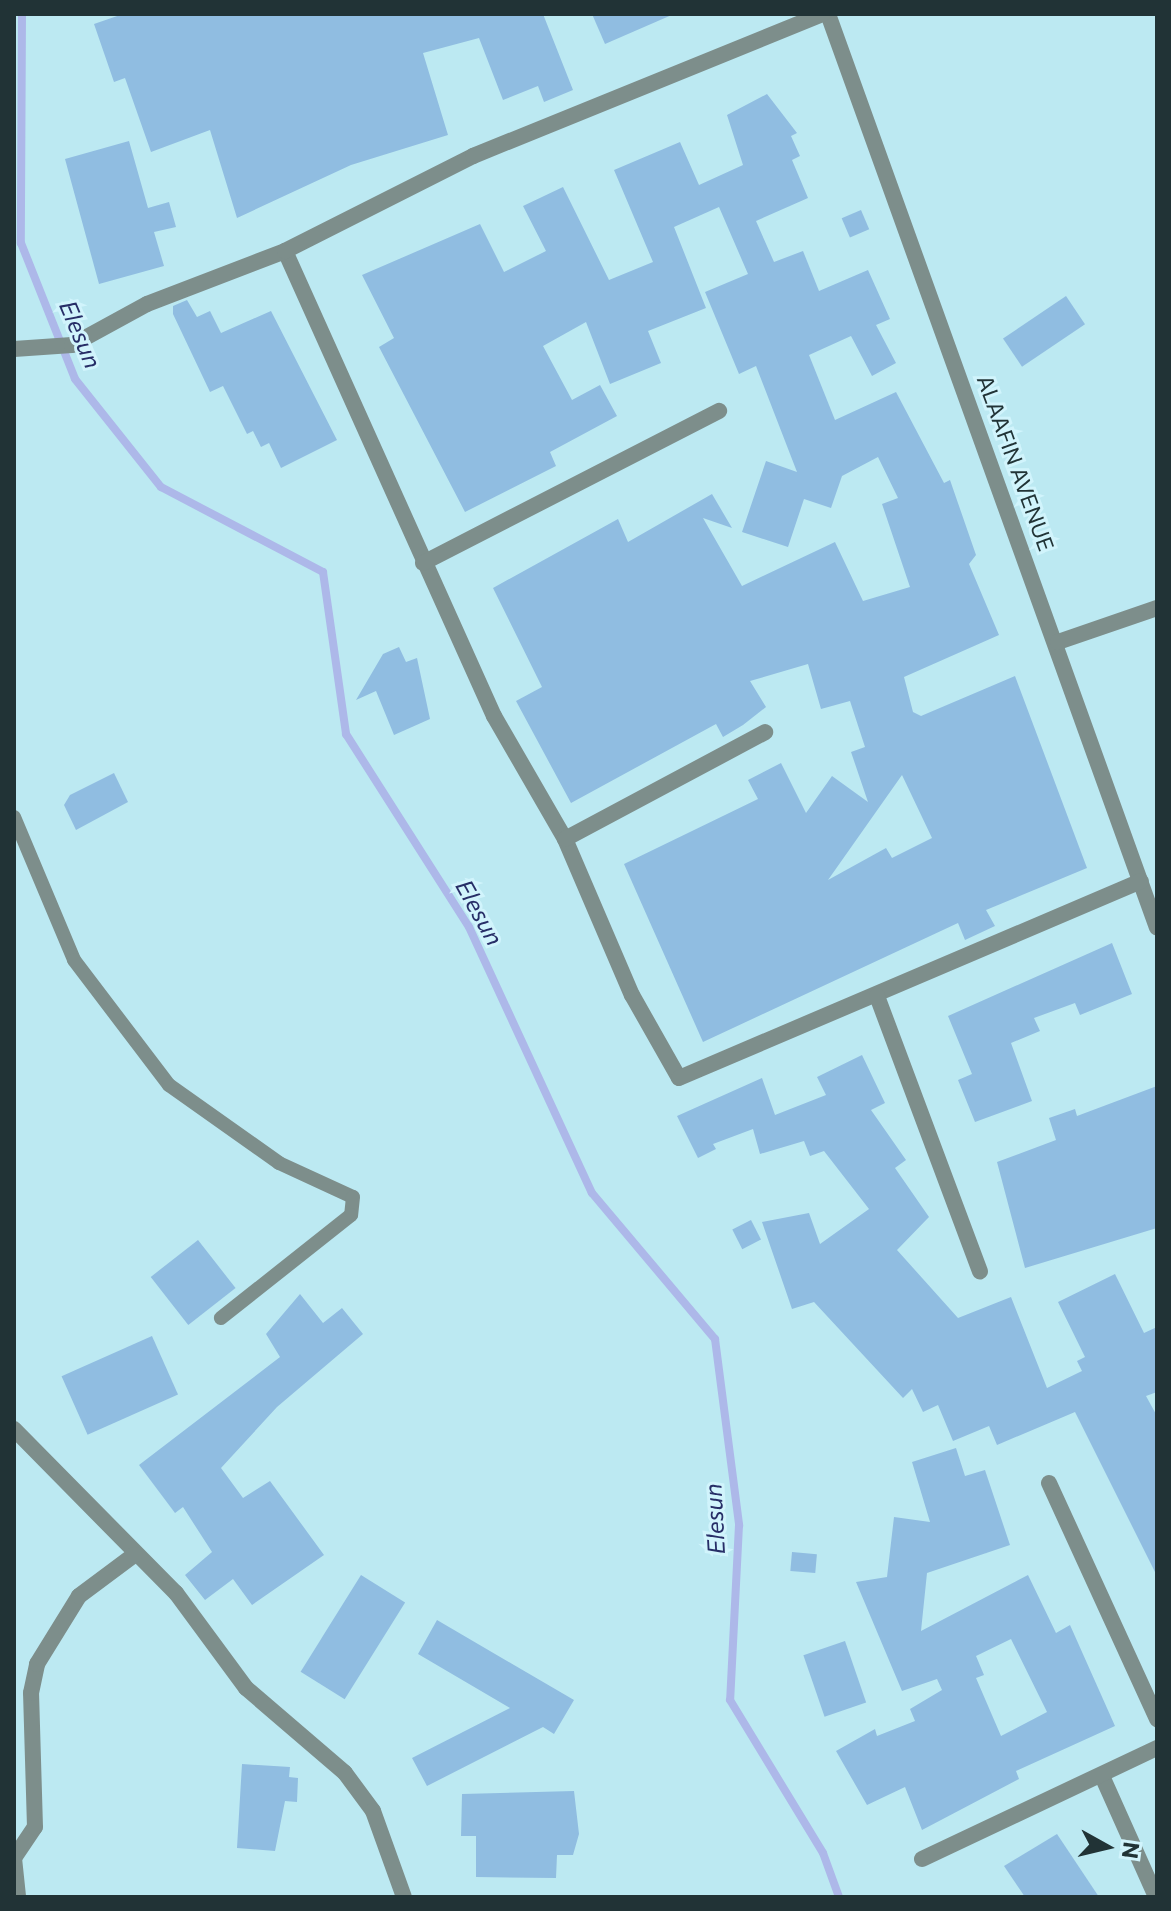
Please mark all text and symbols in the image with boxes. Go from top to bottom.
water label: Elesun [54,296,108,372]
street label: ALAAFIN AVENUE [972,371,1060,555]
water label: Elesun [450,874,510,950]
water label: Elesun [698,1483,730,1555]
north arrow [1067,1807,1147,1887]
text: N [1117,1840,1146,1860]

